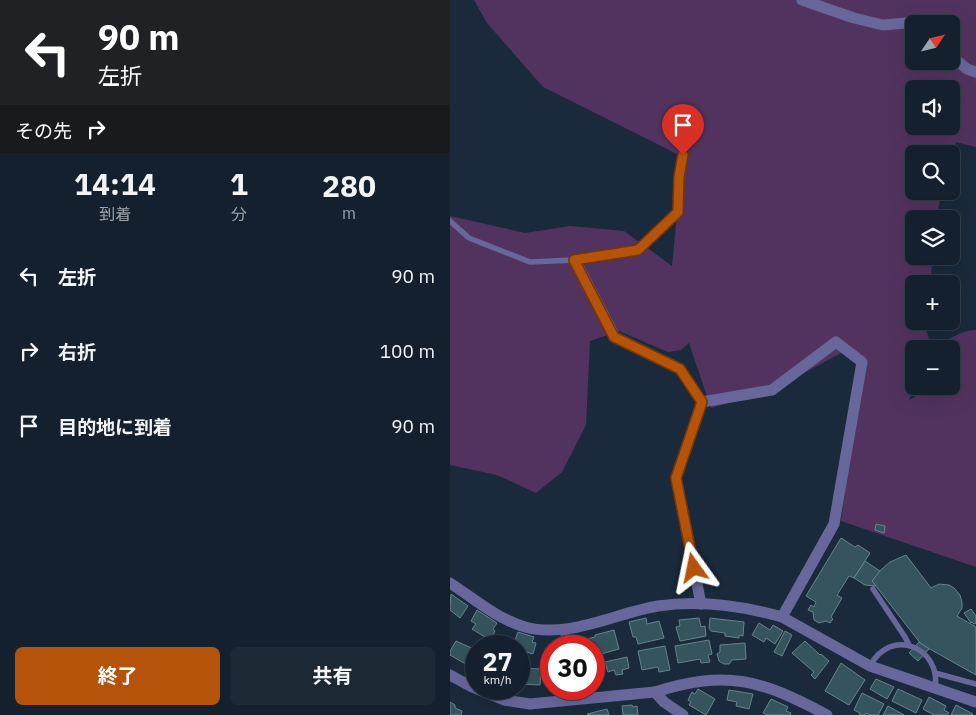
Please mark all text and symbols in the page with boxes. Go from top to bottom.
text: 90 m [98,14,180,60]
north arrow [905,15,960,70]
map controls [905,15,960,395]
icon: left [15,20,80,85]
text: 左折 [98,61,142,90]
button: sound [905,80,960,135]
pin [662,104,704,155]
icon: arrive [669,111,697,139]
icon: right [82,115,110,143]
text: その先 [15,119,72,143]
button: search [905,145,960,200]
text: 14:14 [74,164,156,203]
text: 1 [230,164,248,203]
text: 280 [322,166,376,205]
text: m [342,203,356,223]
text: 到着 [99,204,131,224]
text: 分 [231,204,247,224]
button: layers [905,210,960,265]
icon: left [15,262,43,290]
text: 90 m [391,264,435,288]
text: 左折 [58,265,96,289]
button: + [905,275,960,330]
icon: right [15,337,43,365]
text: 100 m [380,339,435,363]
text: 右折 [58,340,96,364]
button: − [905,340,960,395]
icon: arrive [15,412,43,440]
text: 90 m [391,414,435,438]
text: 目的地に到着 [58,415,172,439]
position arrow [667,541,719,593]
speed limit sign: 30 [540,635,605,700]
text: 27 [482,645,513,678]
button: 終了 [15,647,220,705]
button: 共有 [230,647,435,705]
text: km/h [483,672,512,687]

